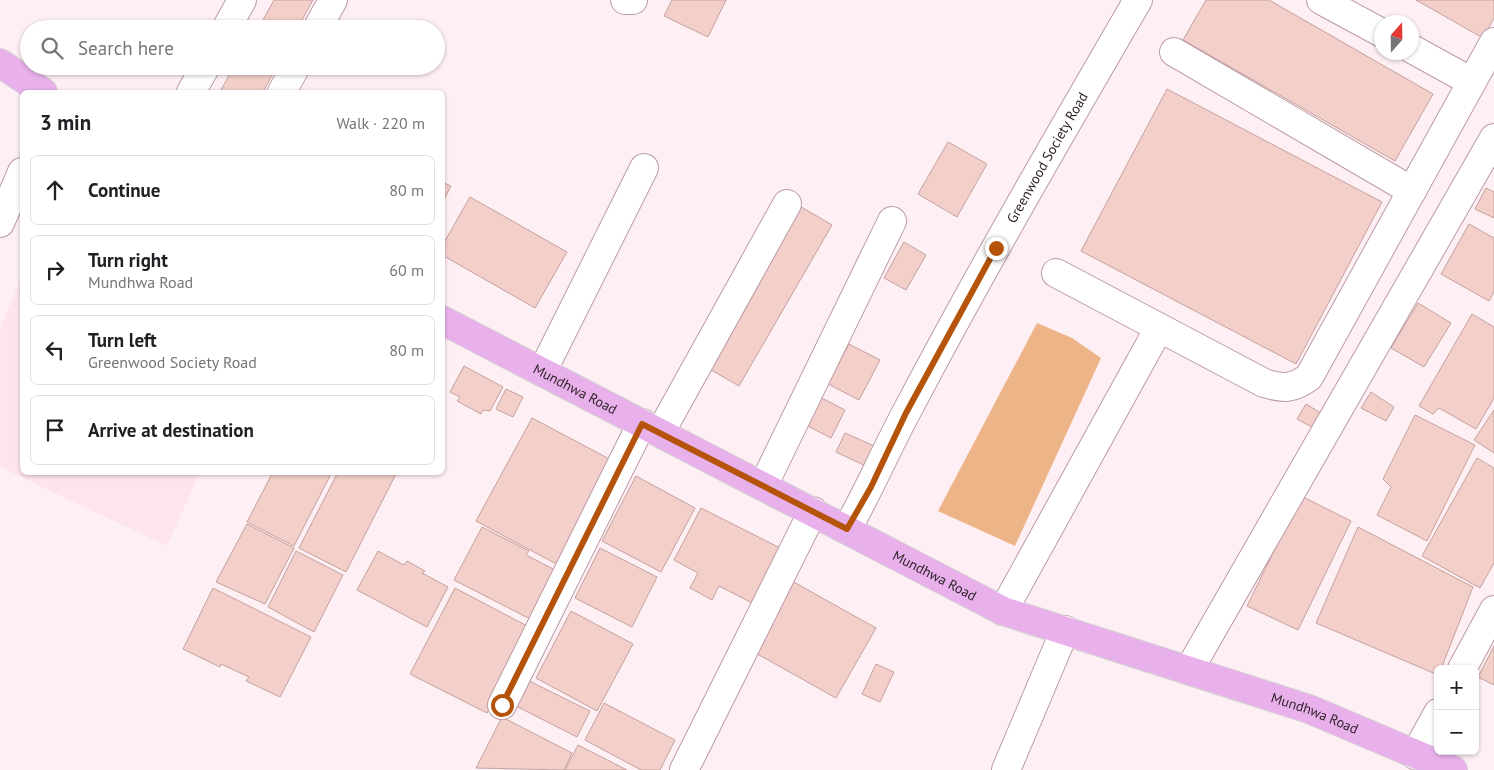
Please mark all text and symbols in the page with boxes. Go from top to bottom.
north arrow [1374,15,1419,60]
search box [20,20,445,75]
icon: search [38,34,66,62]
text: Search here [78,36,174,60]
street label: Greenwood Society Road [1003,89,1092,226]
text: 3 min [40,109,91,136]
text: Walk · 220 m [336,113,425,133]
icon: ahead [41,176,69,204]
text: Continue [88,178,160,202]
text: 80 m [389,180,424,200]
route end [985,237,1008,260]
text: Turn right [88,248,168,272]
icon: right [41,256,69,284]
text: 60 m [389,260,424,280]
text: Mundhwa Road [88,272,193,292]
text: Turn left [88,328,157,352]
icon: left [41,336,69,364]
text: 80 m [389,340,424,360]
text: Greenwood Society Road [88,352,257,372]
street label: Mundhwa Road [530,360,620,418]
icon: arrive [41,416,69,444]
text: Arrive at destination [88,418,254,442]
street label: Mundhwa Road [890,546,980,605]
map controls [1434,665,1479,755]
button: + [1434,665,1479,710]
street label: Mundhwa Road [1269,688,1361,738]
route start [491,694,514,717]
button: − [1434,710,1479,755]

